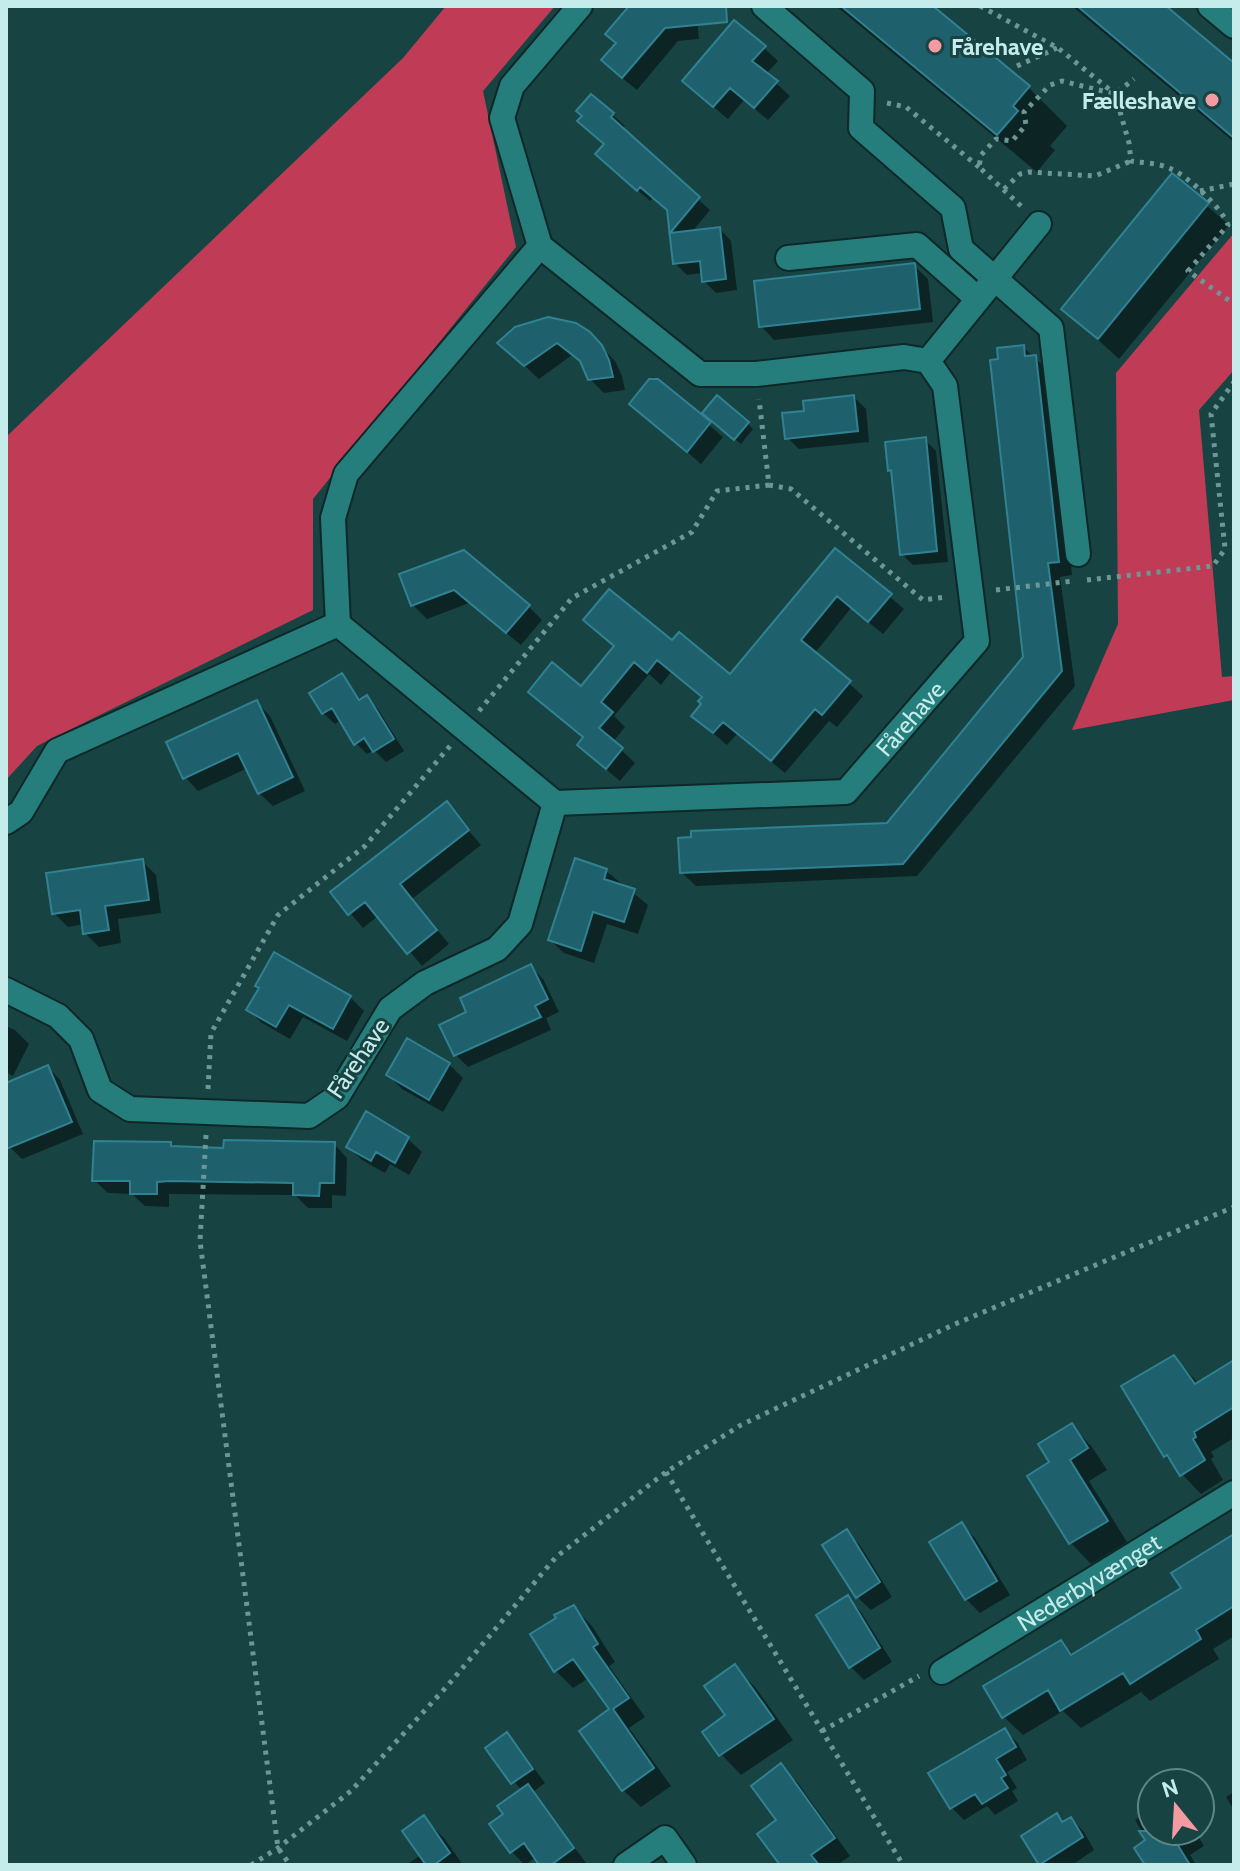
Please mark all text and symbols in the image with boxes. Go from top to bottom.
place label: Fårehave [951,32,1043,61]
marker: Fårehave [926,37,944,55]
place label: Fælleshave [1082,86,1196,115]
marker: Fælleshave [1203,91,1221,109]
street label: Fårehave [869,675,950,762]
street label: Fårehave [321,1012,395,1104]
street label: Nederbyvænget [1011,1527,1166,1637]
north arrow [1136,1767,1216,1847]
text: N [1158,1773,1182,1804]

